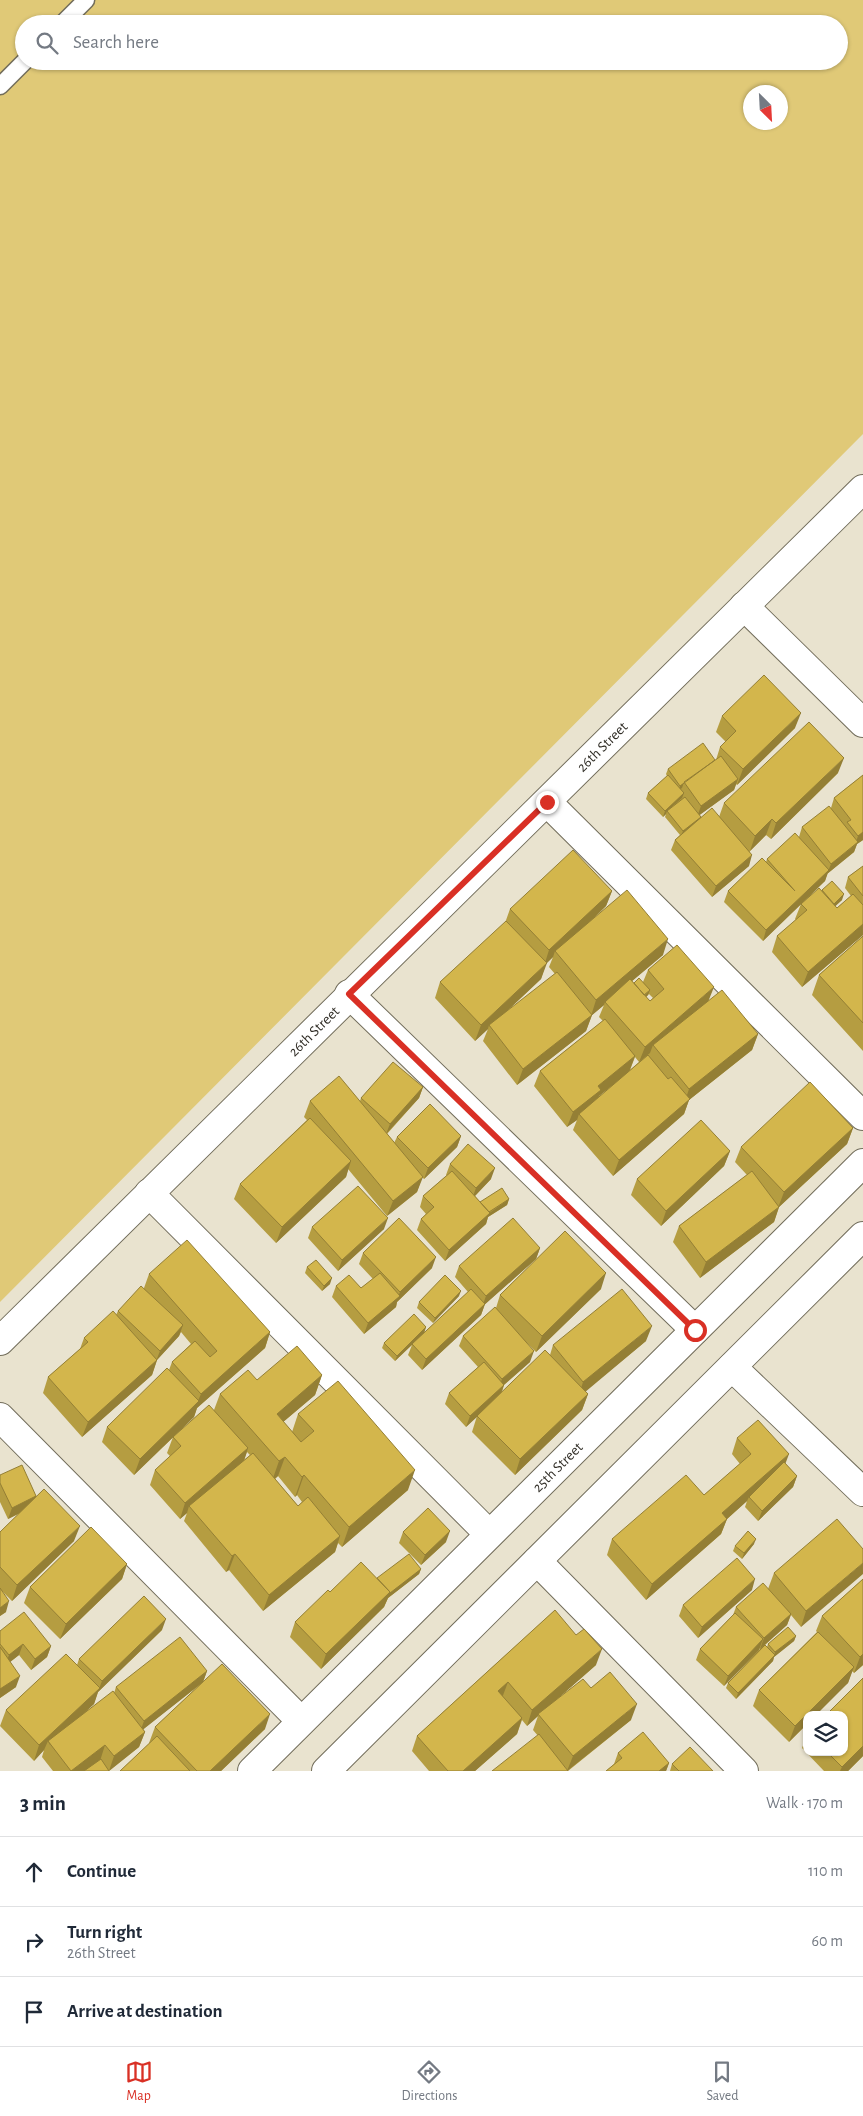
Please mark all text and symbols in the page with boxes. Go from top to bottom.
search box [15,15,848,70]
icon: search [33,29,61,57]
text: Search here [73,33,159,52]
north arrow [743,85,788,130]
street label: 26th Street [574,719,631,775]
route end [536,791,559,814]
street label: 26th Street [286,1003,342,1059]
route start [684,1319,707,1342]
street label: 25th Street [530,1439,586,1495]
map controls [803,1711,848,1756]
button: layers [803,1711,848,1756]
text: 3 min [20,1793,66,1814]
text: Walk · 170 m [766,1795,843,1811]
icon: ahead [20,1858,48,1886]
text: Continue [67,1862,136,1881]
text: 110 m [808,1863,843,1879]
text: Turn right [67,1923,142,1942]
icon: right [20,1928,48,1956]
text: 60 m [812,1933,843,1949]
text: 26th Street [67,1945,136,1961]
icon: arrive [20,1998,48,2026]
text: Arrive at destination [67,2002,223,2021]
tab: Map [125,2058,153,2105]
tab: Directions [402,2058,457,2105]
tab: Saved [706,2058,738,2105]

